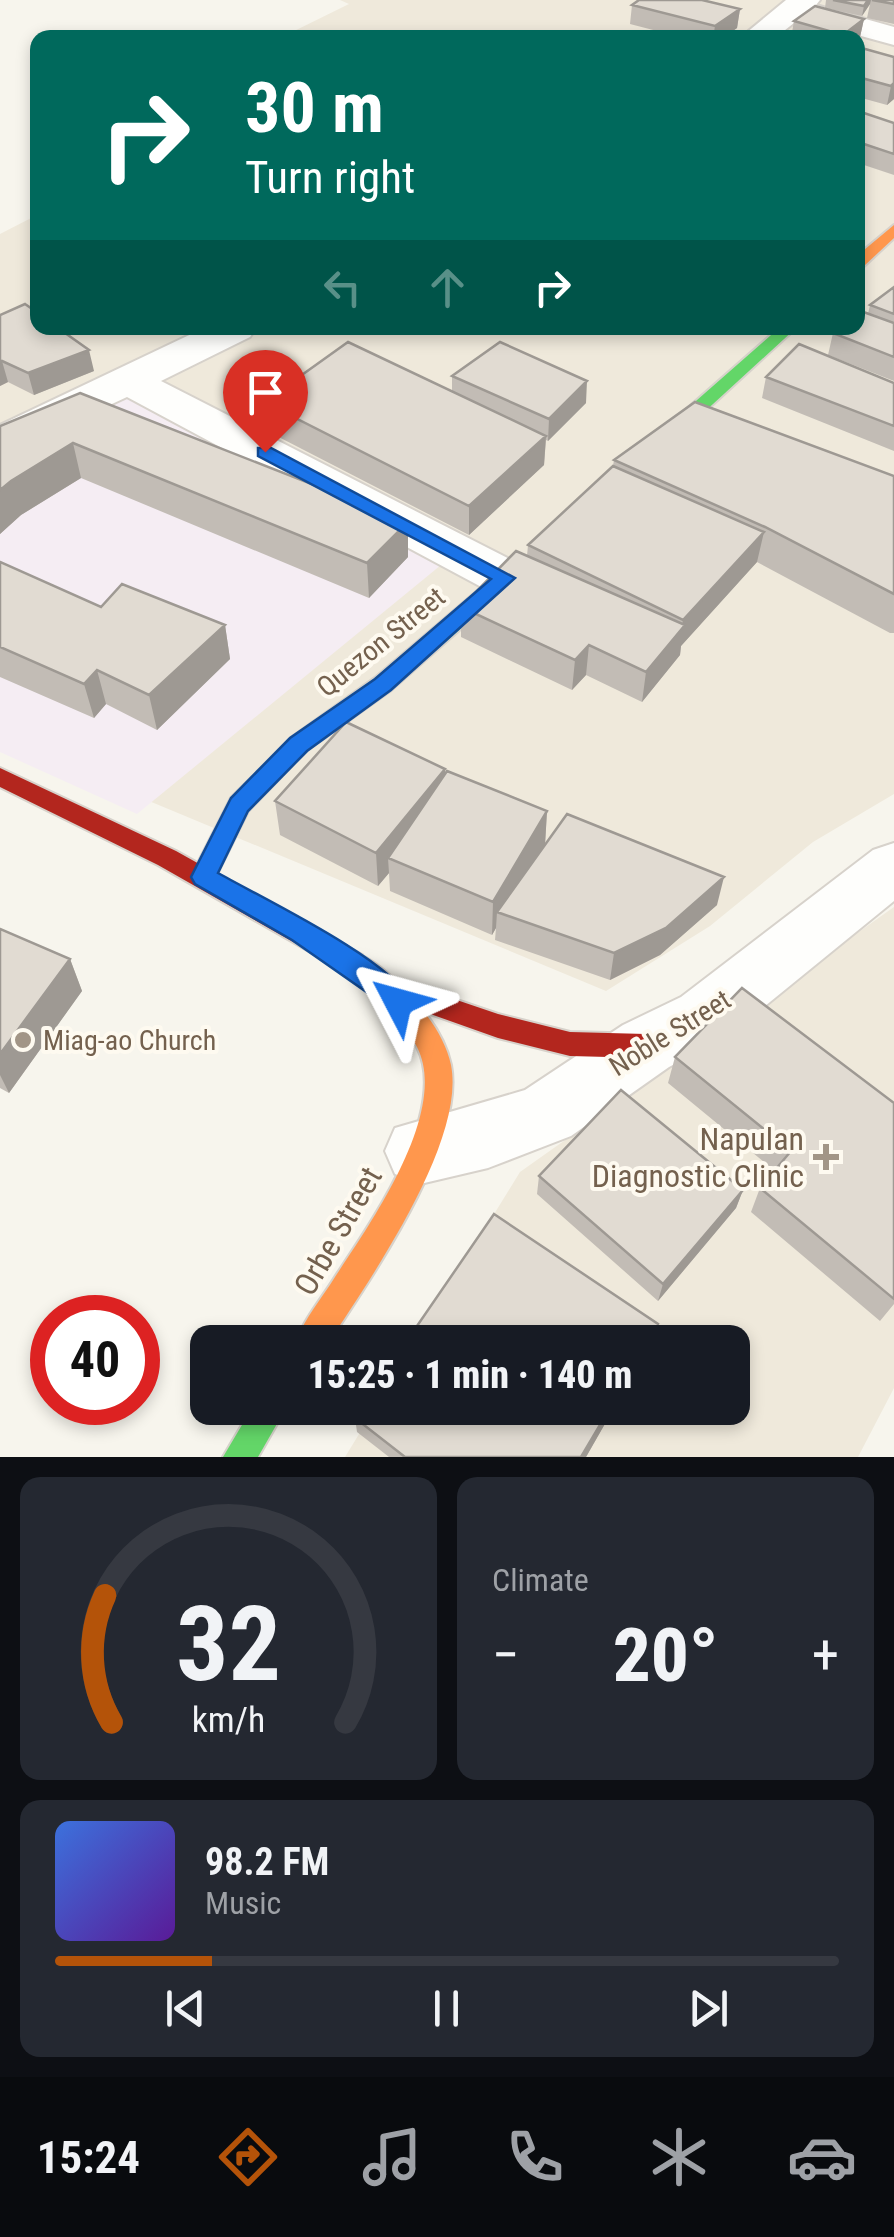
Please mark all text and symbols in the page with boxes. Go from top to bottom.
text: 30 m [245,67,384,149]
icon: right [80,70,210,200]
text: Turn right [245,151,415,204]
icon: left [315,260,370,315]
icon: ahead [420,260,475,315]
icon: right [525,260,580,315]
pin [223,350,308,453]
icon: arrive [238,365,293,420]
street label: Quezon Street [310,580,452,704]
position arrow [346,950,450,1054]
street label: Noble Street [603,983,737,1083]
place label: Miag-ao Church [43,1024,216,1057]
marker: Miag-ao Church [12,1029,34,1051]
place label: Napulan Diagnostic Clinic [592,1120,804,1195]
marker: Napulan Diagnostic Clinic [813,1144,839,1170]
street label: Orbe Street [286,1160,390,1302]
speed limit sign: 40 [30,1295,160,1425]
text: 15:25 · 1 min · 140 m [308,1353,632,1397]
text: Climate [492,1561,589,1599]
text: 32 [176,1584,281,1705]
text: 20° [613,1611,718,1699]
text: − [492,1623,520,1687]
text: + [812,1623,839,1687]
text: km/h [192,1699,265,1741]
text: 98.2 FM [205,1840,329,1884]
text: Music [205,1884,281,1922]
icon: previous [158,1981,213,2036]
icon: pause [419,1981,474,2036]
icon: next [681,1981,736,2036]
icon: directions [213,2122,283,2192]
icon: music [357,2122,427,2192]
icon: phone [500,2122,570,2192]
icon: climate [644,2122,714,2192]
icon: car [787,2122,857,2192]
text: 15:24 [37,2131,140,2184]

